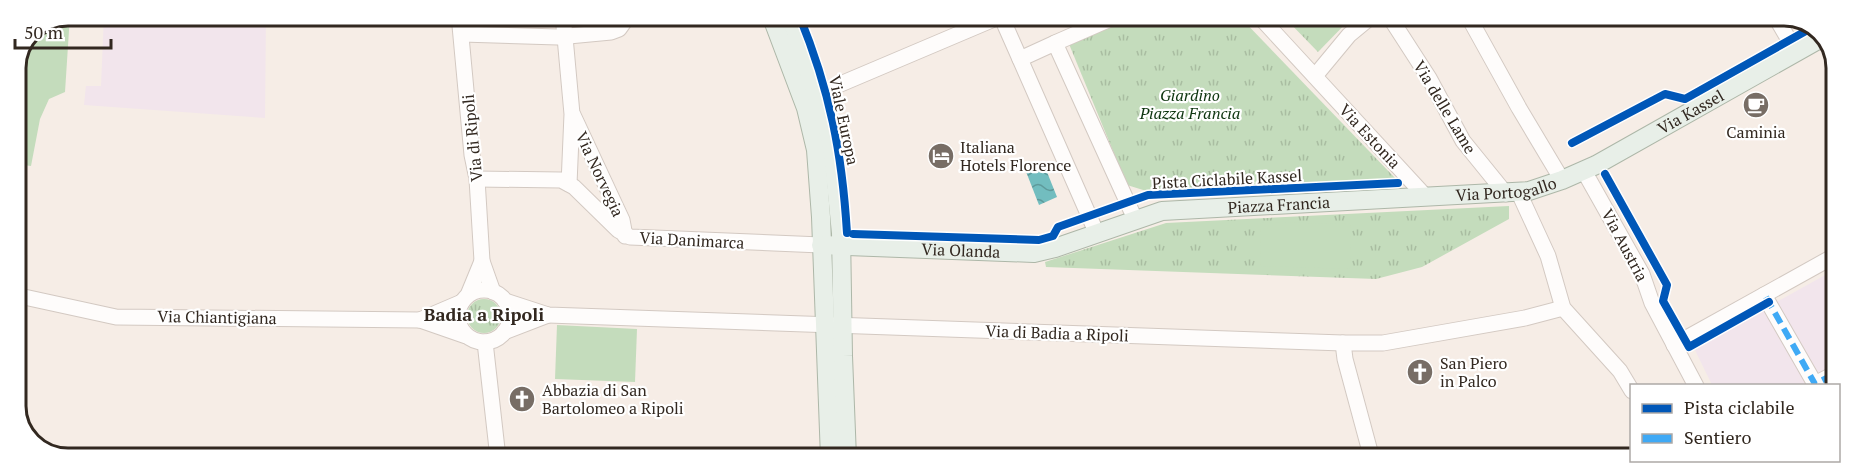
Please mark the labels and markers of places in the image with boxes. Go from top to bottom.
cafe icon: Caminia [1741,90,1771,120]
place label: Caminia [1726,121,1786,143]
place label: Italiana Hotels Florence [960,136,1071,176]
hotel icon: Italiana Hotels Florence [926,141,956,171]
place label: San Piero in Palco [1440,352,1508,392]
church icon: San Piero in Palco [1405,357,1435,387]
place label: Abbazia di San Bartolomeo a Ripoli [542,379,684,419]
church icon: Abbazia di San Bartolomeo a Ripoli [507,384,537,414]

